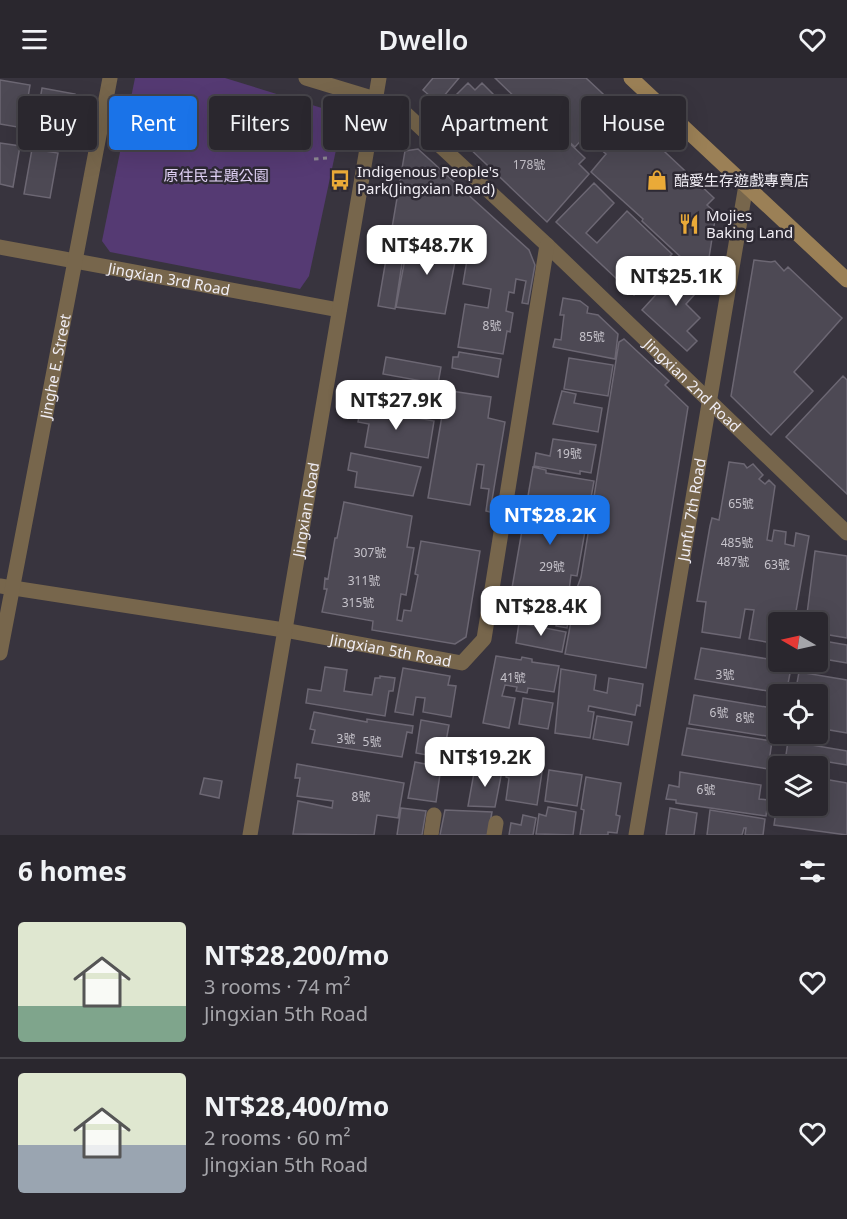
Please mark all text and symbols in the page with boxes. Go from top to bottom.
text: Dwello [379,21,468,58]
icon: menu [18,23,51,56]
icon: heart [796,23,829,56]
chip: Buy [18,96,97,150]
chip: Rent [109,96,197,150]
chip: Filters [209,96,311,150]
chip: New [323,96,409,150]
chip: Apartment [421,96,569,150]
chip: House [581,96,686,150]
house number: 178號 [513,156,545,173]
place label: Indigenous People's Park(Jingxian Road) [357,161,499,198]
park label: 原住民主題公園 [163,165,269,185]
bus stop icon: Indigenous People's Park(Jingxian Road) [328,168,352,192]
shop icon: 酷愛生存遊戲專賣店 [645,168,669,192]
place label: 酷愛生存遊戲專賣店 [674,170,809,190]
place label: Mojies Baking Land [706,205,793,242]
restaurant icon: Mojies Baking Land [677,212,701,236]
pin: NT$48.7K [365,225,489,276]
text: NT$48.7K [381,231,473,258]
pin: NT$25.1K [614,256,738,307]
street label: Jingxian 3rd Road [105,257,232,300]
text: NT$25.1K [630,262,722,289]
street label: Jinghe E. Street [35,312,75,422]
house number: 8號 [483,317,501,334]
house number: 85號 [579,328,605,345]
street label: Jingxian 2nd Road [639,332,745,436]
pin: NT$27.9K [334,380,458,431]
text: NT$27.9K [350,386,442,413]
house number: 19號 [556,445,582,462]
street label: Junfu 7th Road [672,457,710,565]
street label: Jingxian Road [287,461,323,561]
pin: NT$28.2K [488,495,612,546]
house number: 65號 [728,495,754,512]
text: NT$28.2K [504,501,596,528]
house number: 485號 [721,534,753,551]
house number: 307號 [354,544,386,561]
house number: 487號 [717,553,749,570]
house number: 63號 [764,556,790,573]
house number: 29號 [539,558,565,575]
house number: 311號 [348,572,380,589]
pin: NT$28.4K [479,586,603,637]
text: NT$28.4K [495,592,587,619]
house number: 315號 [342,594,374,611]
north arrow [768,612,828,672]
map controls [768,612,828,816]
street label: Jingxian 5th Road [326,628,453,671]
house number: 3號 [716,666,734,683]
house number: 41號 [500,669,526,686]
button: locate [768,684,828,744]
house number: 6號 [710,704,728,721]
house number: 8號 [736,709,754,726]
house number: 3號 [337,730,355,747]
house number: 5號 [363,733,381,750]
pin: NT$19.2K [423,737,547,788]
text: NT$19.2K [439,743,531,770]
button: layers [768,756,828,816]
house number: 6號 [697,781,715,798]
house number: 8號 [352,788,370,805]
text: 6 homes [18,853,127,889]
icon: filters [796,855,829,888]
text: NT$28,200/mo [204,937,389,973]
icon: home [66,946,138,1018]
icon: heart [796,966,829,999]
text: 3 rooms · 74 m² [204,973,351,1000]
text: Jingxian 5th Road [204,1000,368,1027]
text: NT$28,400/mo [204,1088,389,1124]
icon: home [66,1097,138,1169]
icon: heart [796,1117,829,1150]
text: 2 rooms · 60 m² [204,1124,351,1151]
text: Jingxian 5th Road [204,1151,368,1178]

